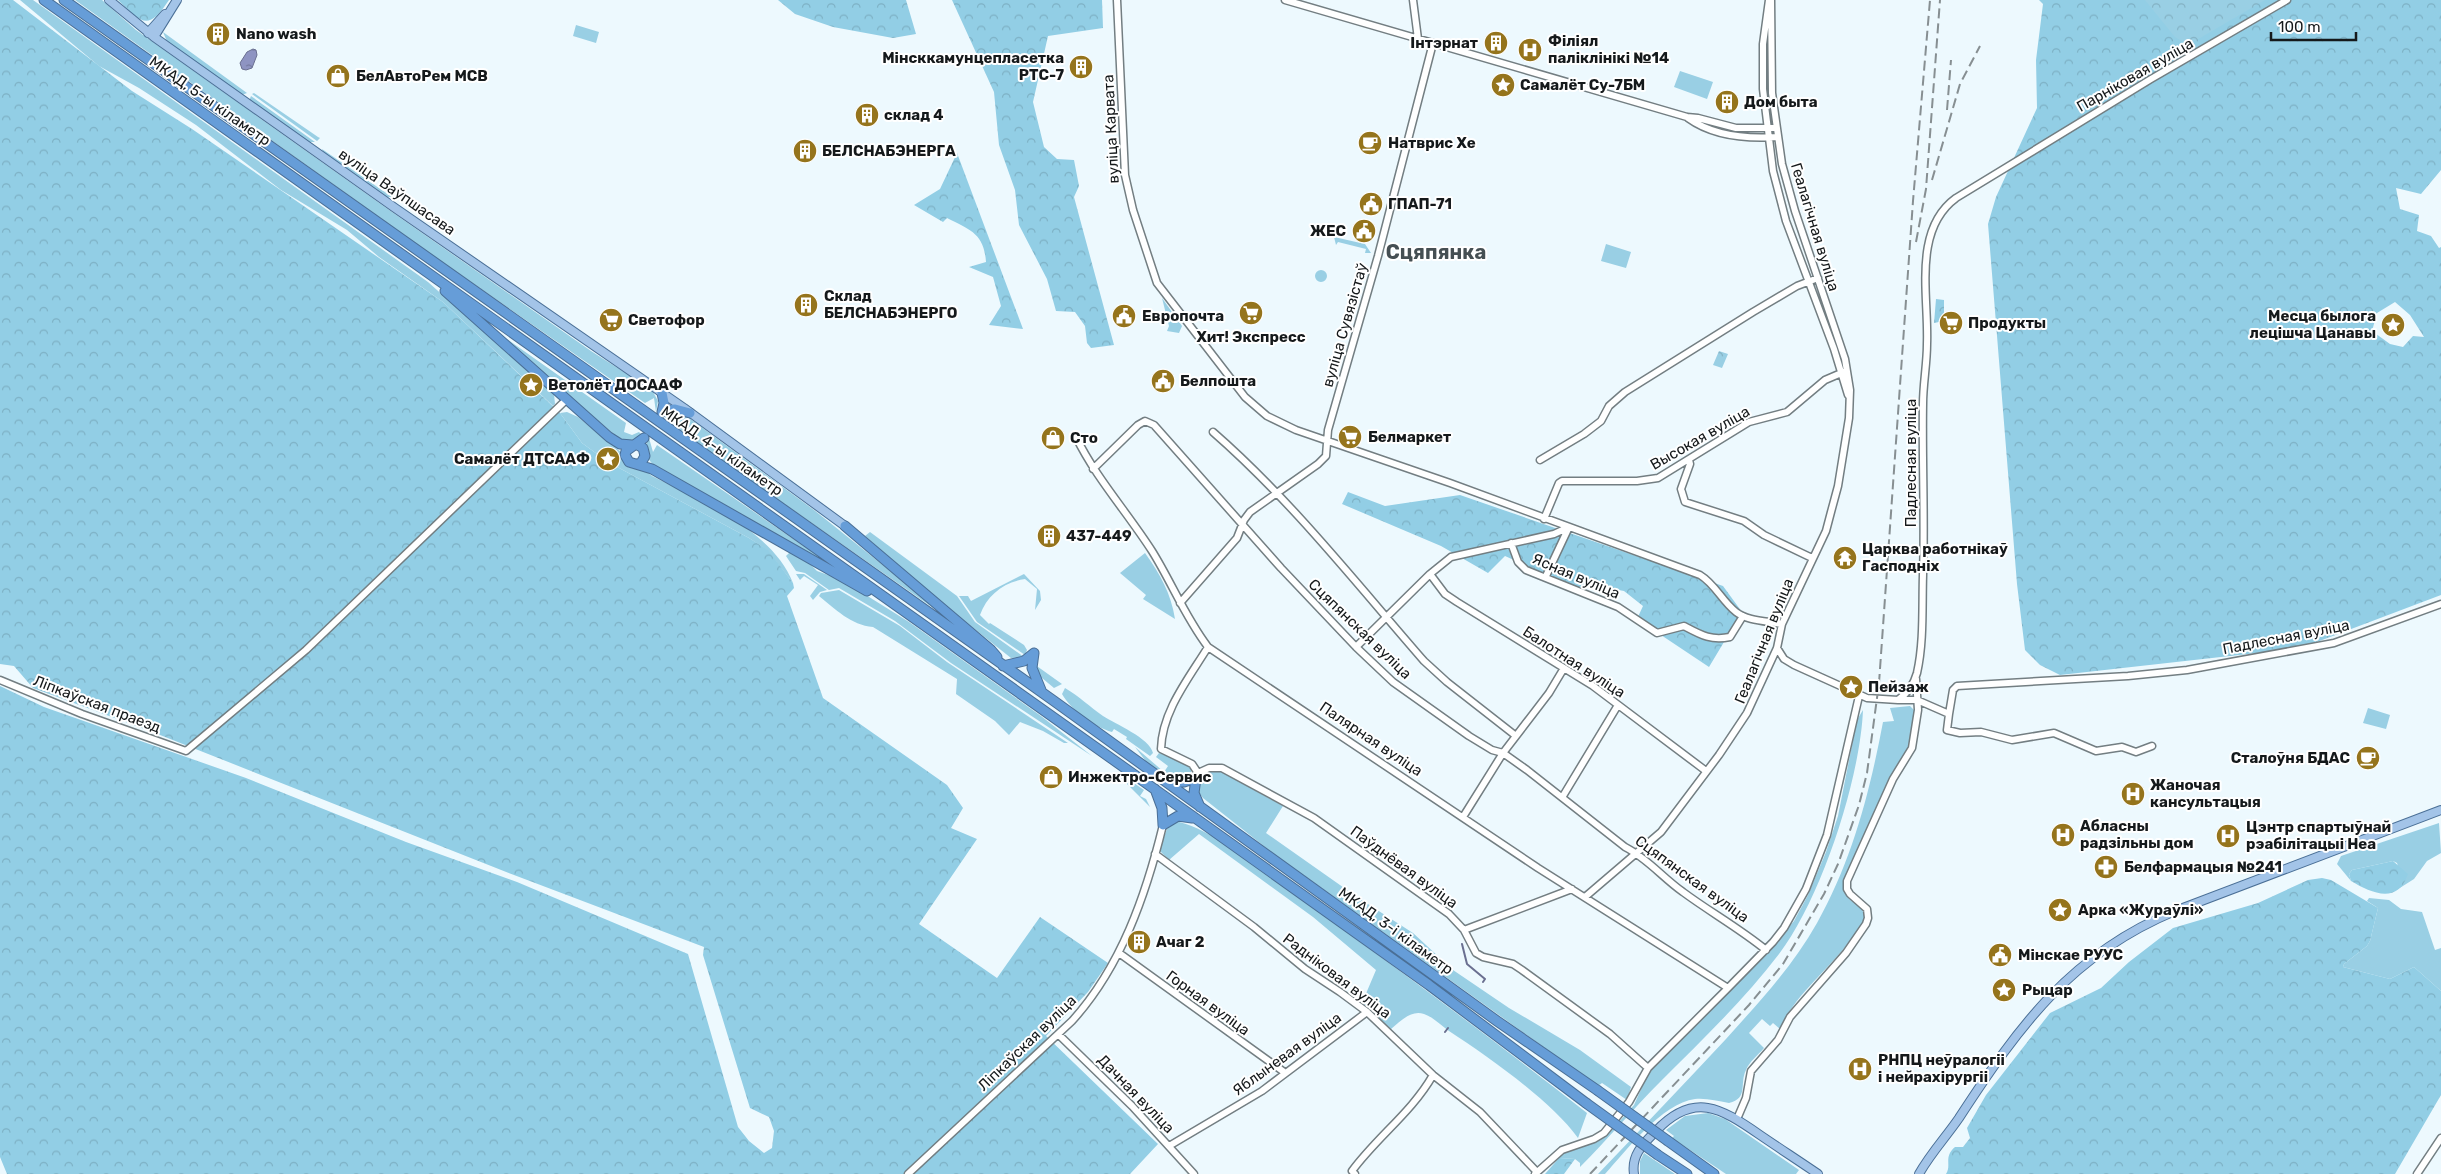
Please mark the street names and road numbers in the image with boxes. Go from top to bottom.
street label: Парніковая вуліца [2074,34,2196,116]
street label: МКАД, 5-ы кіламетр [146,52,274,150]
street label: вуліца Карвата [1099,74,1123,184]
street label: вуліца Ваўпшасава [335,145,459,239]
street label: Геалагічная вуліца [1787,161,1843,293]
street label: вуліца Сувязістаў [1319,261,1371,389]
street label: Падлесная вуліца [1902,399,1920,527]
street label: МКАД, 4-ы кіламетр [658,402,786,500]
street label: Высокая вуліца [1647,402,1753,474]
street label: Ясная вуліца [1529,549,1623,603]
street label: Сцяпянская вуліца [1305,575,1415,683]
street label: Геалагічная вуліца [1731,576,1797,706]
street label: Падлесная вуліца [2221,616,2351,658]
street label: Балотная вуліца [1520,622,1628,702]
street label: Ліпкаўская праезд [31,671,163,737]
street label: Палярная вуліца [1316,698,1426,780]
street label: Паўднёвая вуліца [1347,822,1461,912]
street label: Сцяпянская вуліца [1632,832,1752,926]
street label: МКАД, 3-і кіламетр [1335,883,1457,979]
street label: Радніковая вуліца [1279,930,1395,1022]
street label: Горная вуліца [1163,967,1253,1039]
street label: Ліпкаўская вуліца [974,991,1080,1095]
street label: Яблыневая вуліца [1229,1008,1345,1100]
street label: Дачная вуліца [1094,1051,1178,1137]

